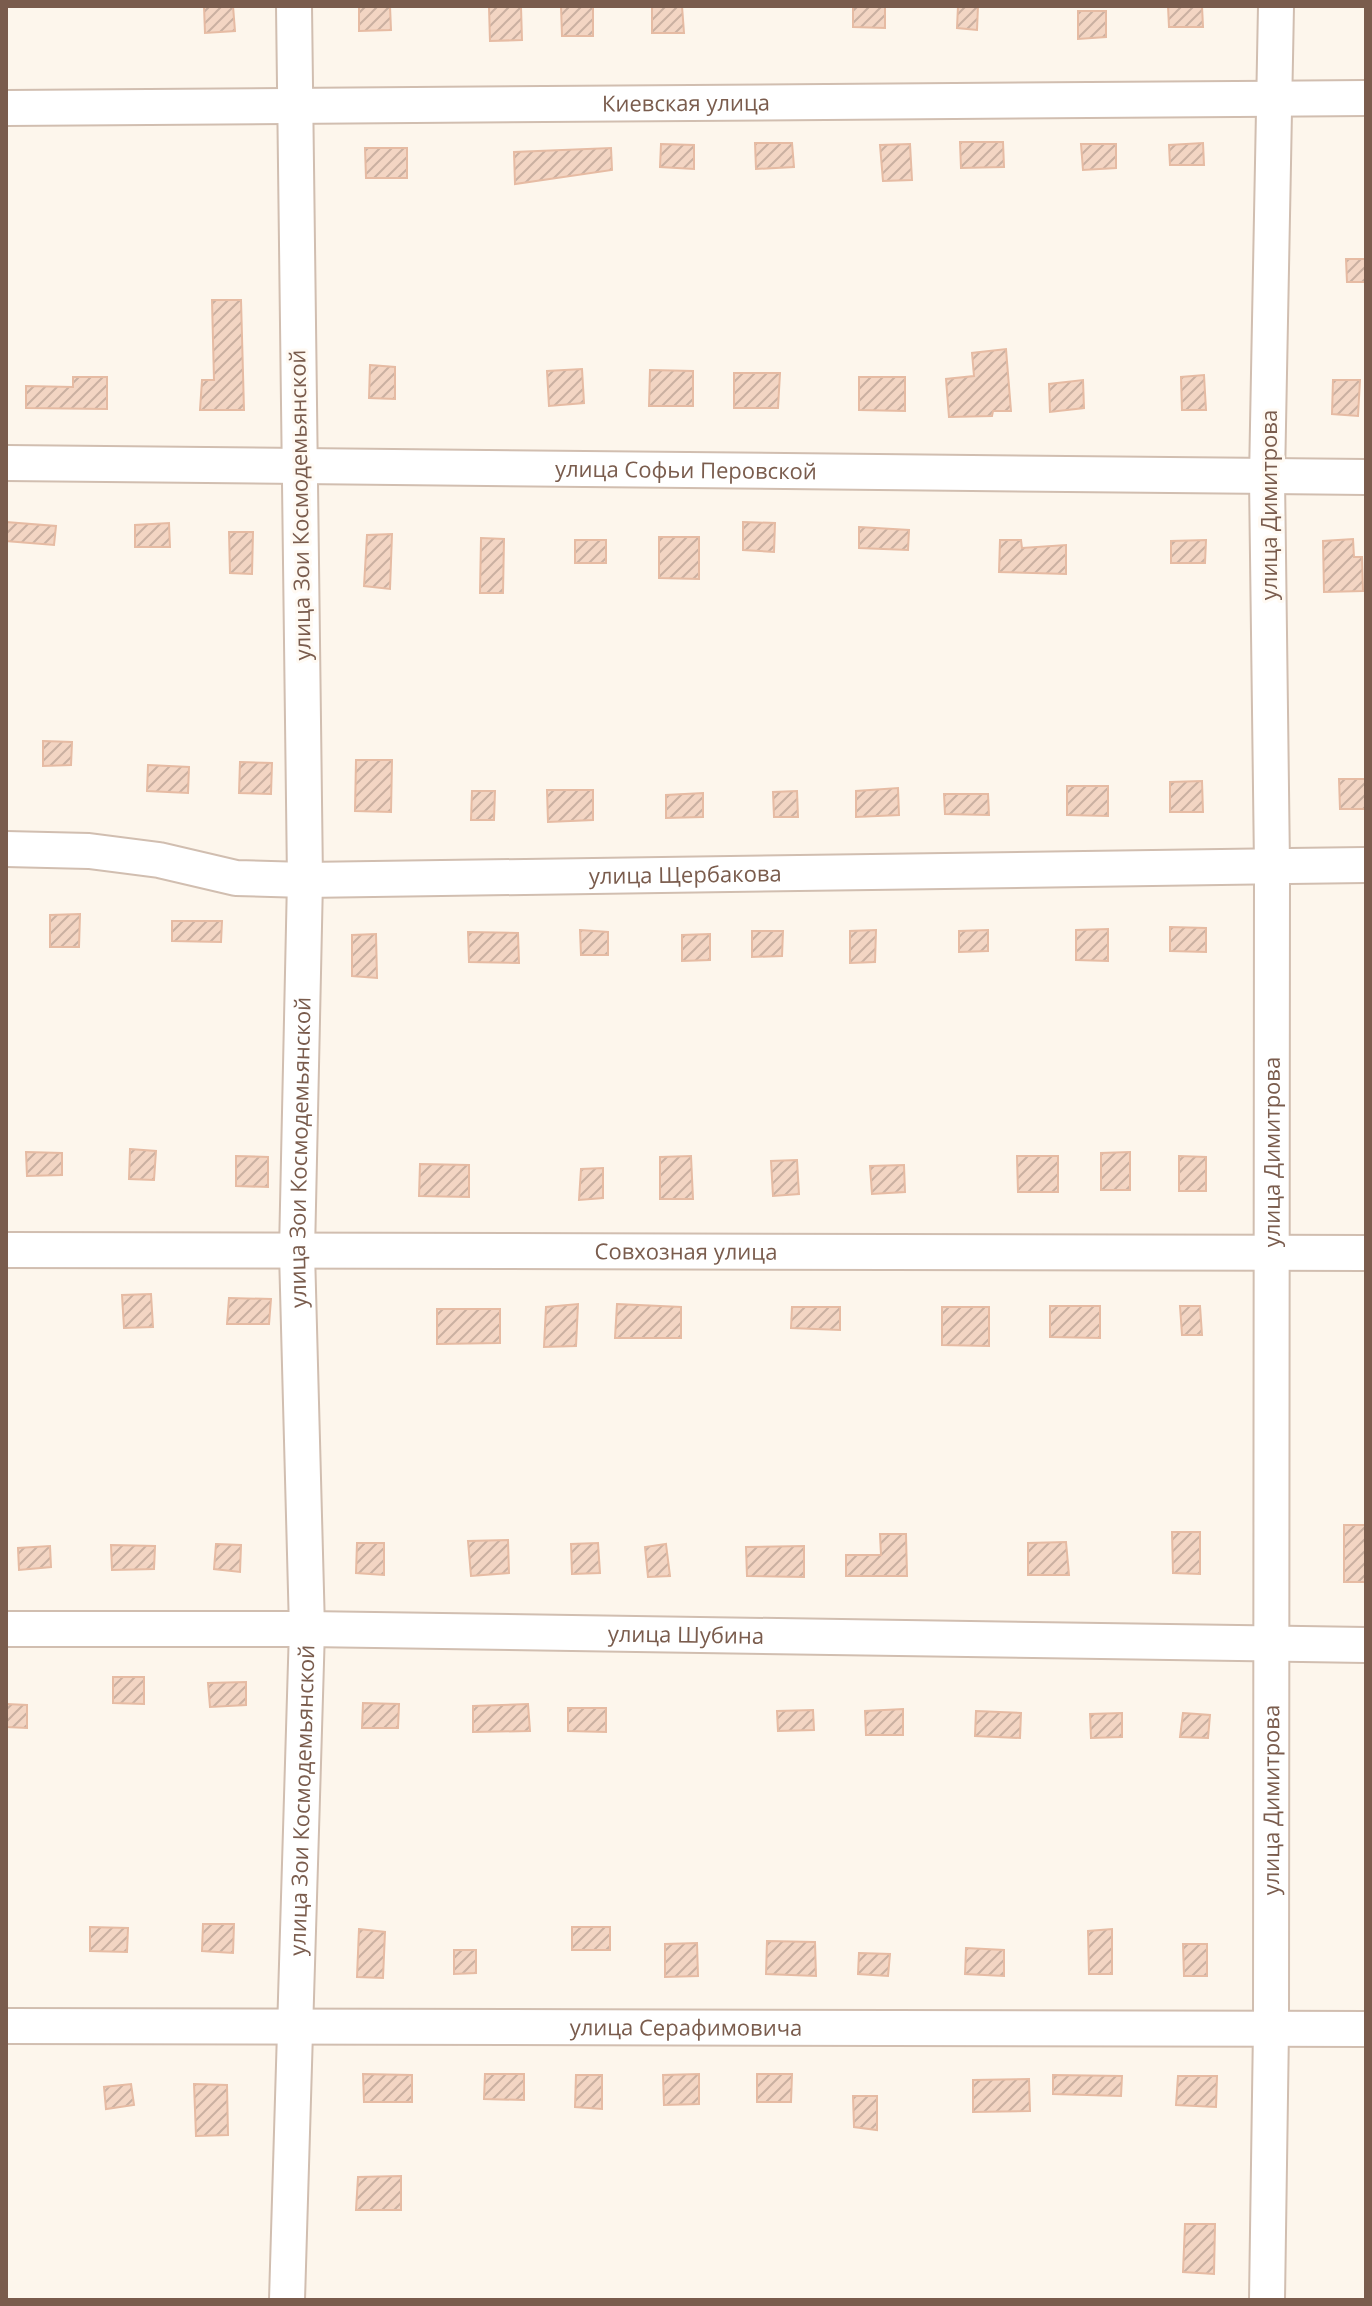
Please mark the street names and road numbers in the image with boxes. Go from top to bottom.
street label: Киевская улица [602,86,770,118]
street label: улица Зои Космодемьянской [281,349,317,661]
street label: улица Димитрова [1253,410,1283,600]
street label: улица Софьи Перовской [555,453,817,485]
street label: улица Щербакова [589,857,782,890]
street label: улица Зои Космодемьянской [281,997,316,1308]
street label: улица Димитрова [1256,1057,1286,1247]
street label: Совхозная улица [595,1235,777,1266]
street label: улица Шубина [608,1618,764,1650]
street label: улица Зои Космодемьянской [281,1644,321,1956]
street label: улица Димитрова [1255,1705,1285,1895]
street label: улица Серафимовича [570,2011,802,2042]

